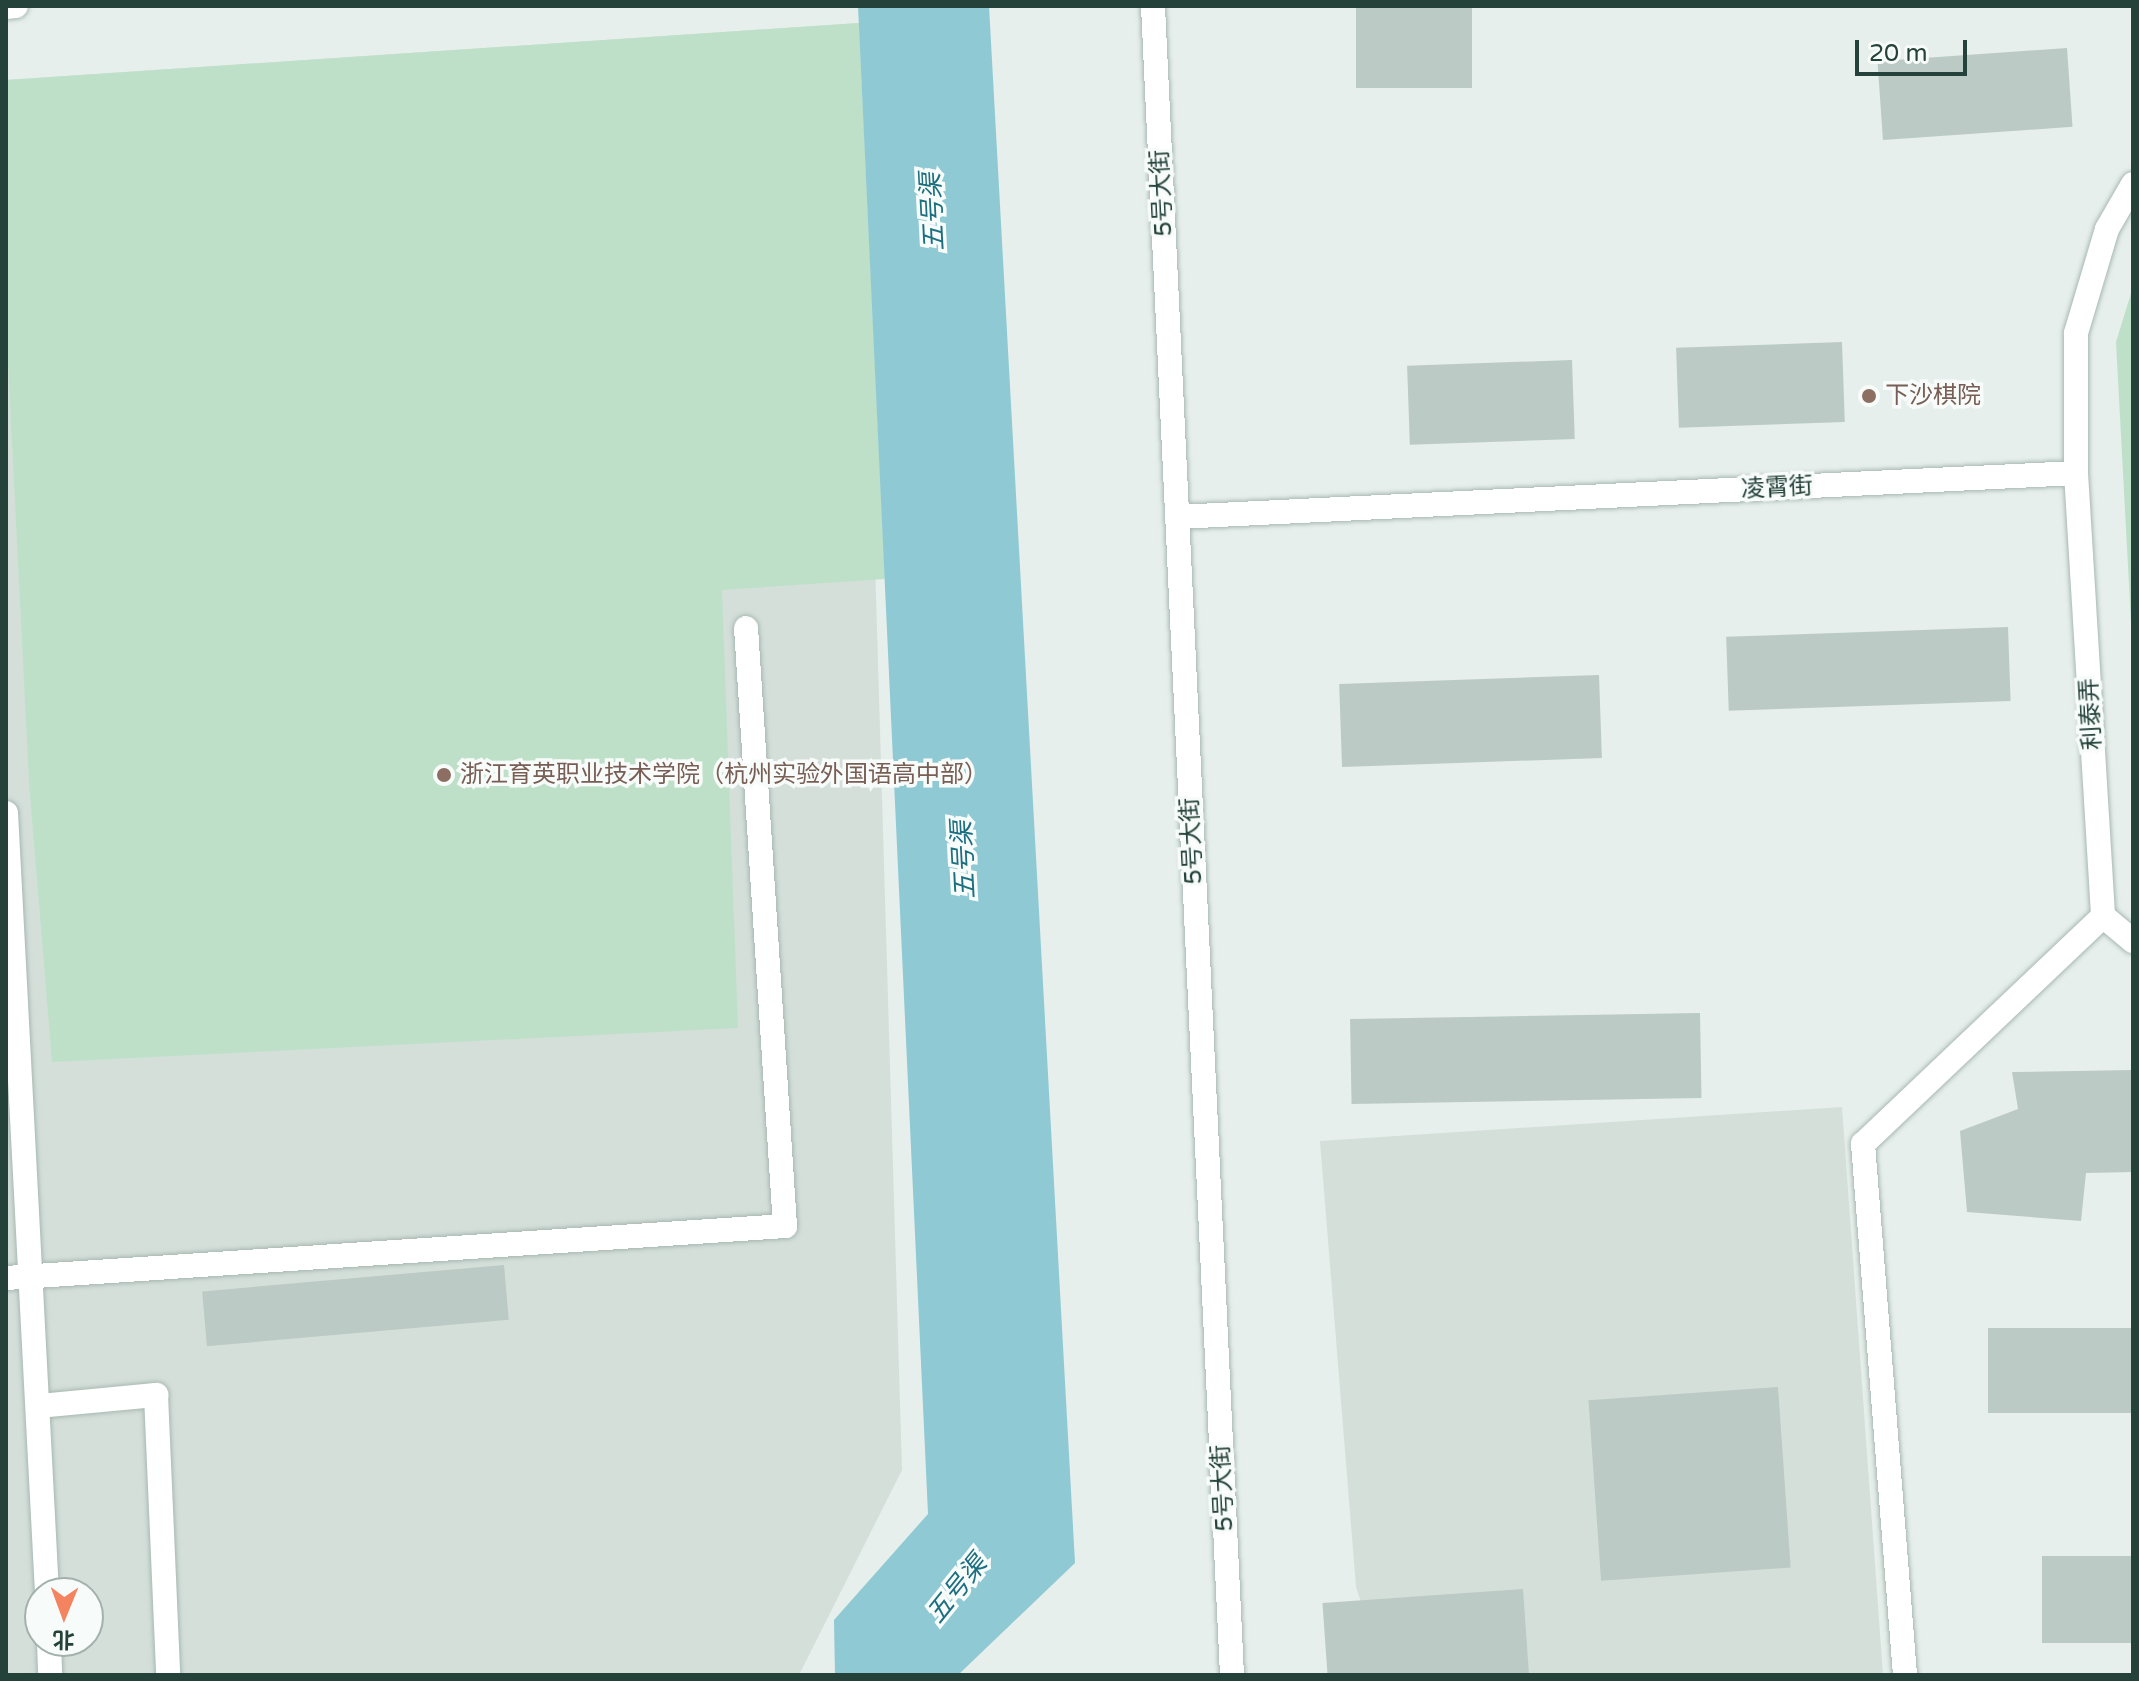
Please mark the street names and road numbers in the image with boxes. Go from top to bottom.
street label: 5号大街 [1145,149,1179,237]
street label: 凌霄街 [1740,472,1814,504]
street label: 利泰弄 [2075,677,2107,751]
street label: 5号大街 [1175,797,1209,885]
street label: 5号大街 [1206,1444,1240,1532]

